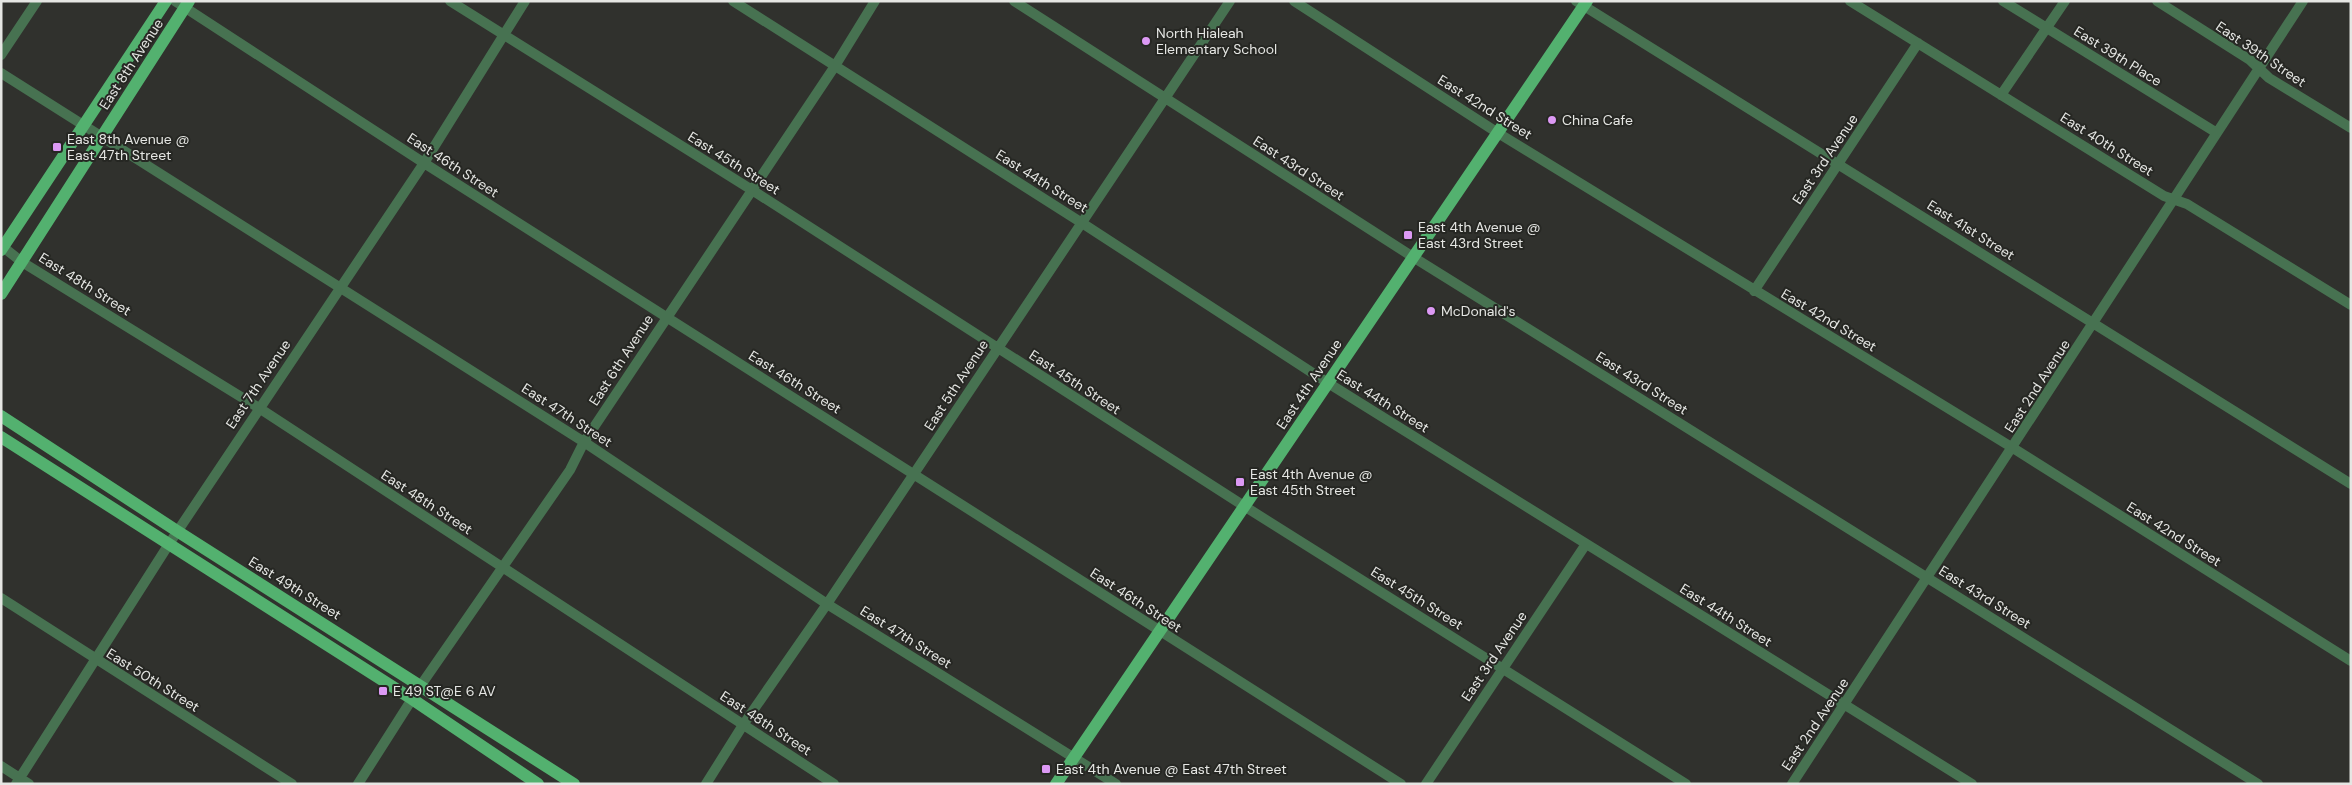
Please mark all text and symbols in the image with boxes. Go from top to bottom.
street label: East 8th Avenue [95,15,167,113]
street label: East 39th Street [2212,17,2310,91]
street label: East 39th Place [2071,22,2165,90]
place label: North Hialeah Elementary School [1156,24,1277,58]
marker: North Hialeah Elementary School [1140,35,1152,47]
street label: East 42nd Street [1434,71,1536,143]
street label: East 40th Street [2057,108,2157,180]
place label: China Cafe [1562,111,1633,129]
street label: East 3rd Avenue [1788,111,1862,207]
marker: China Cafe [1546,114,1558,126]
street label: East 45th Street [685,127,783,199]
street label: East 46th Street [404,129,502,201]
place label: East 8th Avenue @ East 47th Street [67,130,190,164]
street label: East 43rd Street [1250,132,1348,204]
marker: East 8th Avenue @ East 47th Street [51,141,63,153]
street label: East 44th Street [993,145,1091,217]
street label: East 41st Street [1924,196,2018,264]
place label: East 4th Avenue @ East 43rd Street [1418,218,1541,252]
marker: East 4th Avenue @ East 43rd Street [1402,229,1414,241]
street label: East 48th Street [36,248,134,320]
street label: East 42nd Street [1778,284,1880,356]
place label: McDonald's [1441,302,1516,320]
marker: McDonald's [1425,305,1437,317]
street label: East 6th Avenue [585,311,657,409]
street label: East 4th Avenue [1272,335,1346,432]
street label: East 7th Avenue [222,336,294,432]
street label: East 5th Avenue [920,336,992,434]
street label: East 2nd Avenue [2000,336,2074,436]
street label: East 46th Street [745,346,845,418]
street label: East 45th Street [1026,346,1124,418]
street label: East 43rd Street [1593,347,1691,419]
street label: East 44th Street [1334,365,1432,437]
street label: East 47th Street [518,379,616,451]
place label: East 4th Avenue @ East 45th Street [1250,465,1373,499]
street label: East 48th Street [378,466,476,538]
marker: East 4th Avenue @ East 45th Street [1234,476,1246,488]
street label: East 42nd Street [2123,498,2225,570]
street label: East 49th Street [245,552,345,624]
street label: East 43rd Street [1936,561,2034,633]
street label: East 45th Street [1368,562,1466,634]
street label: East 46th Street [1087,564,1185,636]
street label: East 44th Street [1677,579,1775,651]
street label: East 47th Street [857,602,955,672]
street label: East 3rd Avenue [1457,608,1531,704]
street label: East 50th Street [103,644,203,716]
street label: East 2nd Avenue [1777,674,1853,774]
place label: E 49 ST@E 6 AV [393,682,496,700]
marker: E 49 ST@E 6 AV [377,685,389,697]
street label: East 48th Street [717,687,815,759]
place label: East 4th Avenue @ East 47th Street [1056,760,1287,778]
marker: East 4th Avenue @ East 47th Street [1040,763,1052,775]

